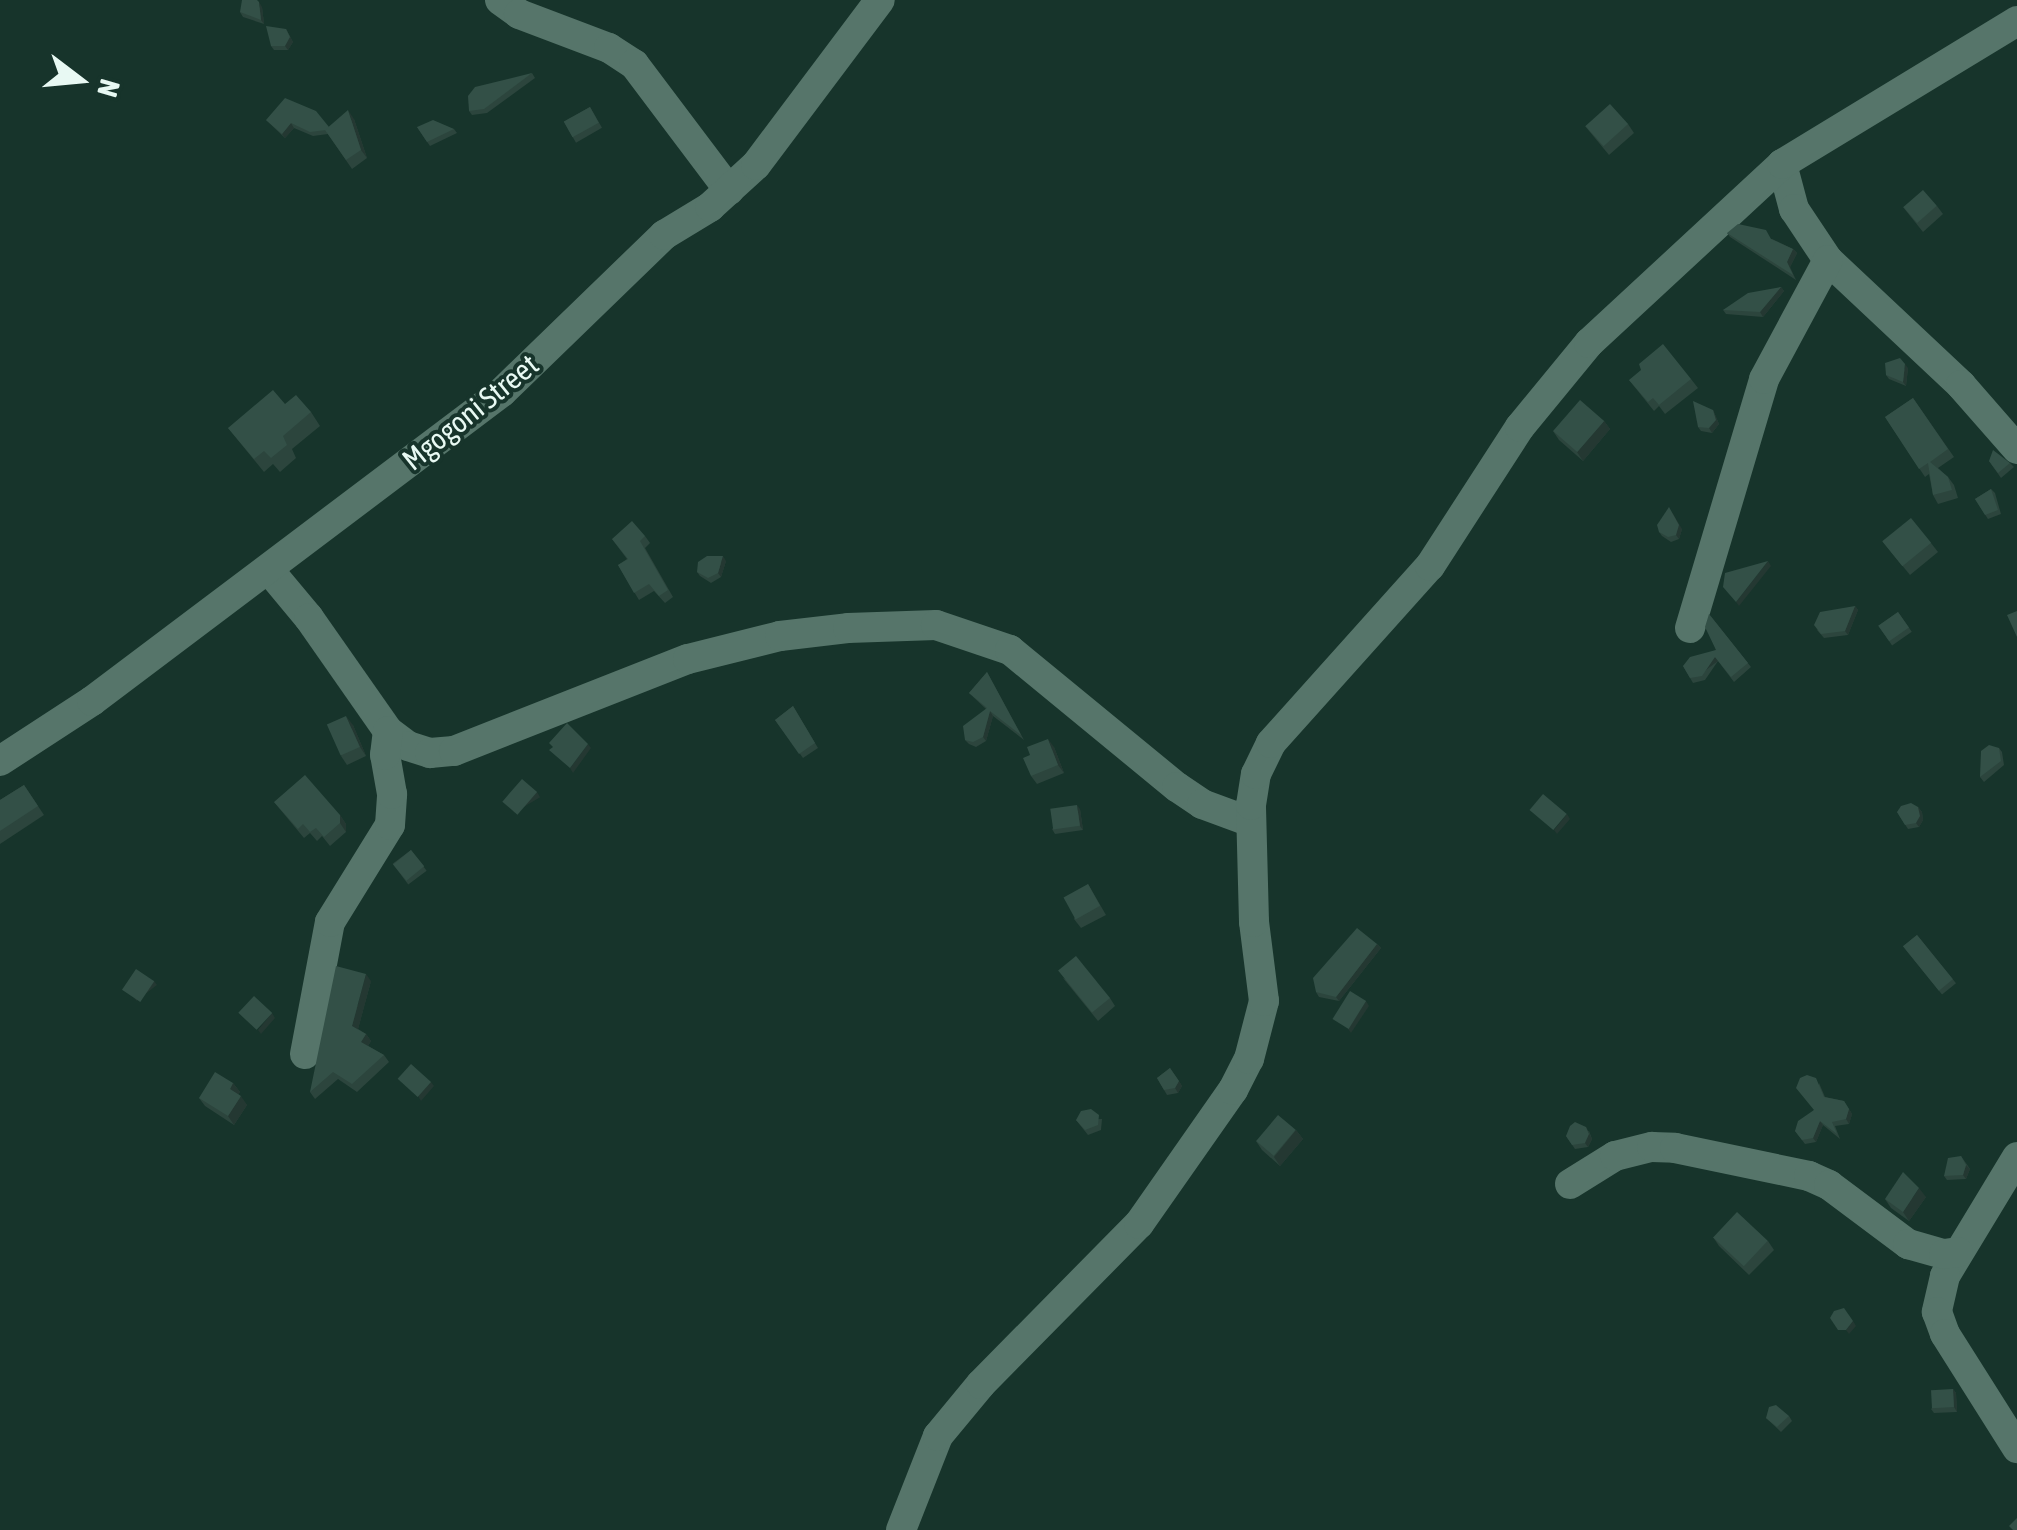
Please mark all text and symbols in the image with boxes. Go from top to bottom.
north arrow [30,30,130,130]
text: N [91,76,126,101]
street label: Mgogoni Street [395,346,545,478]

